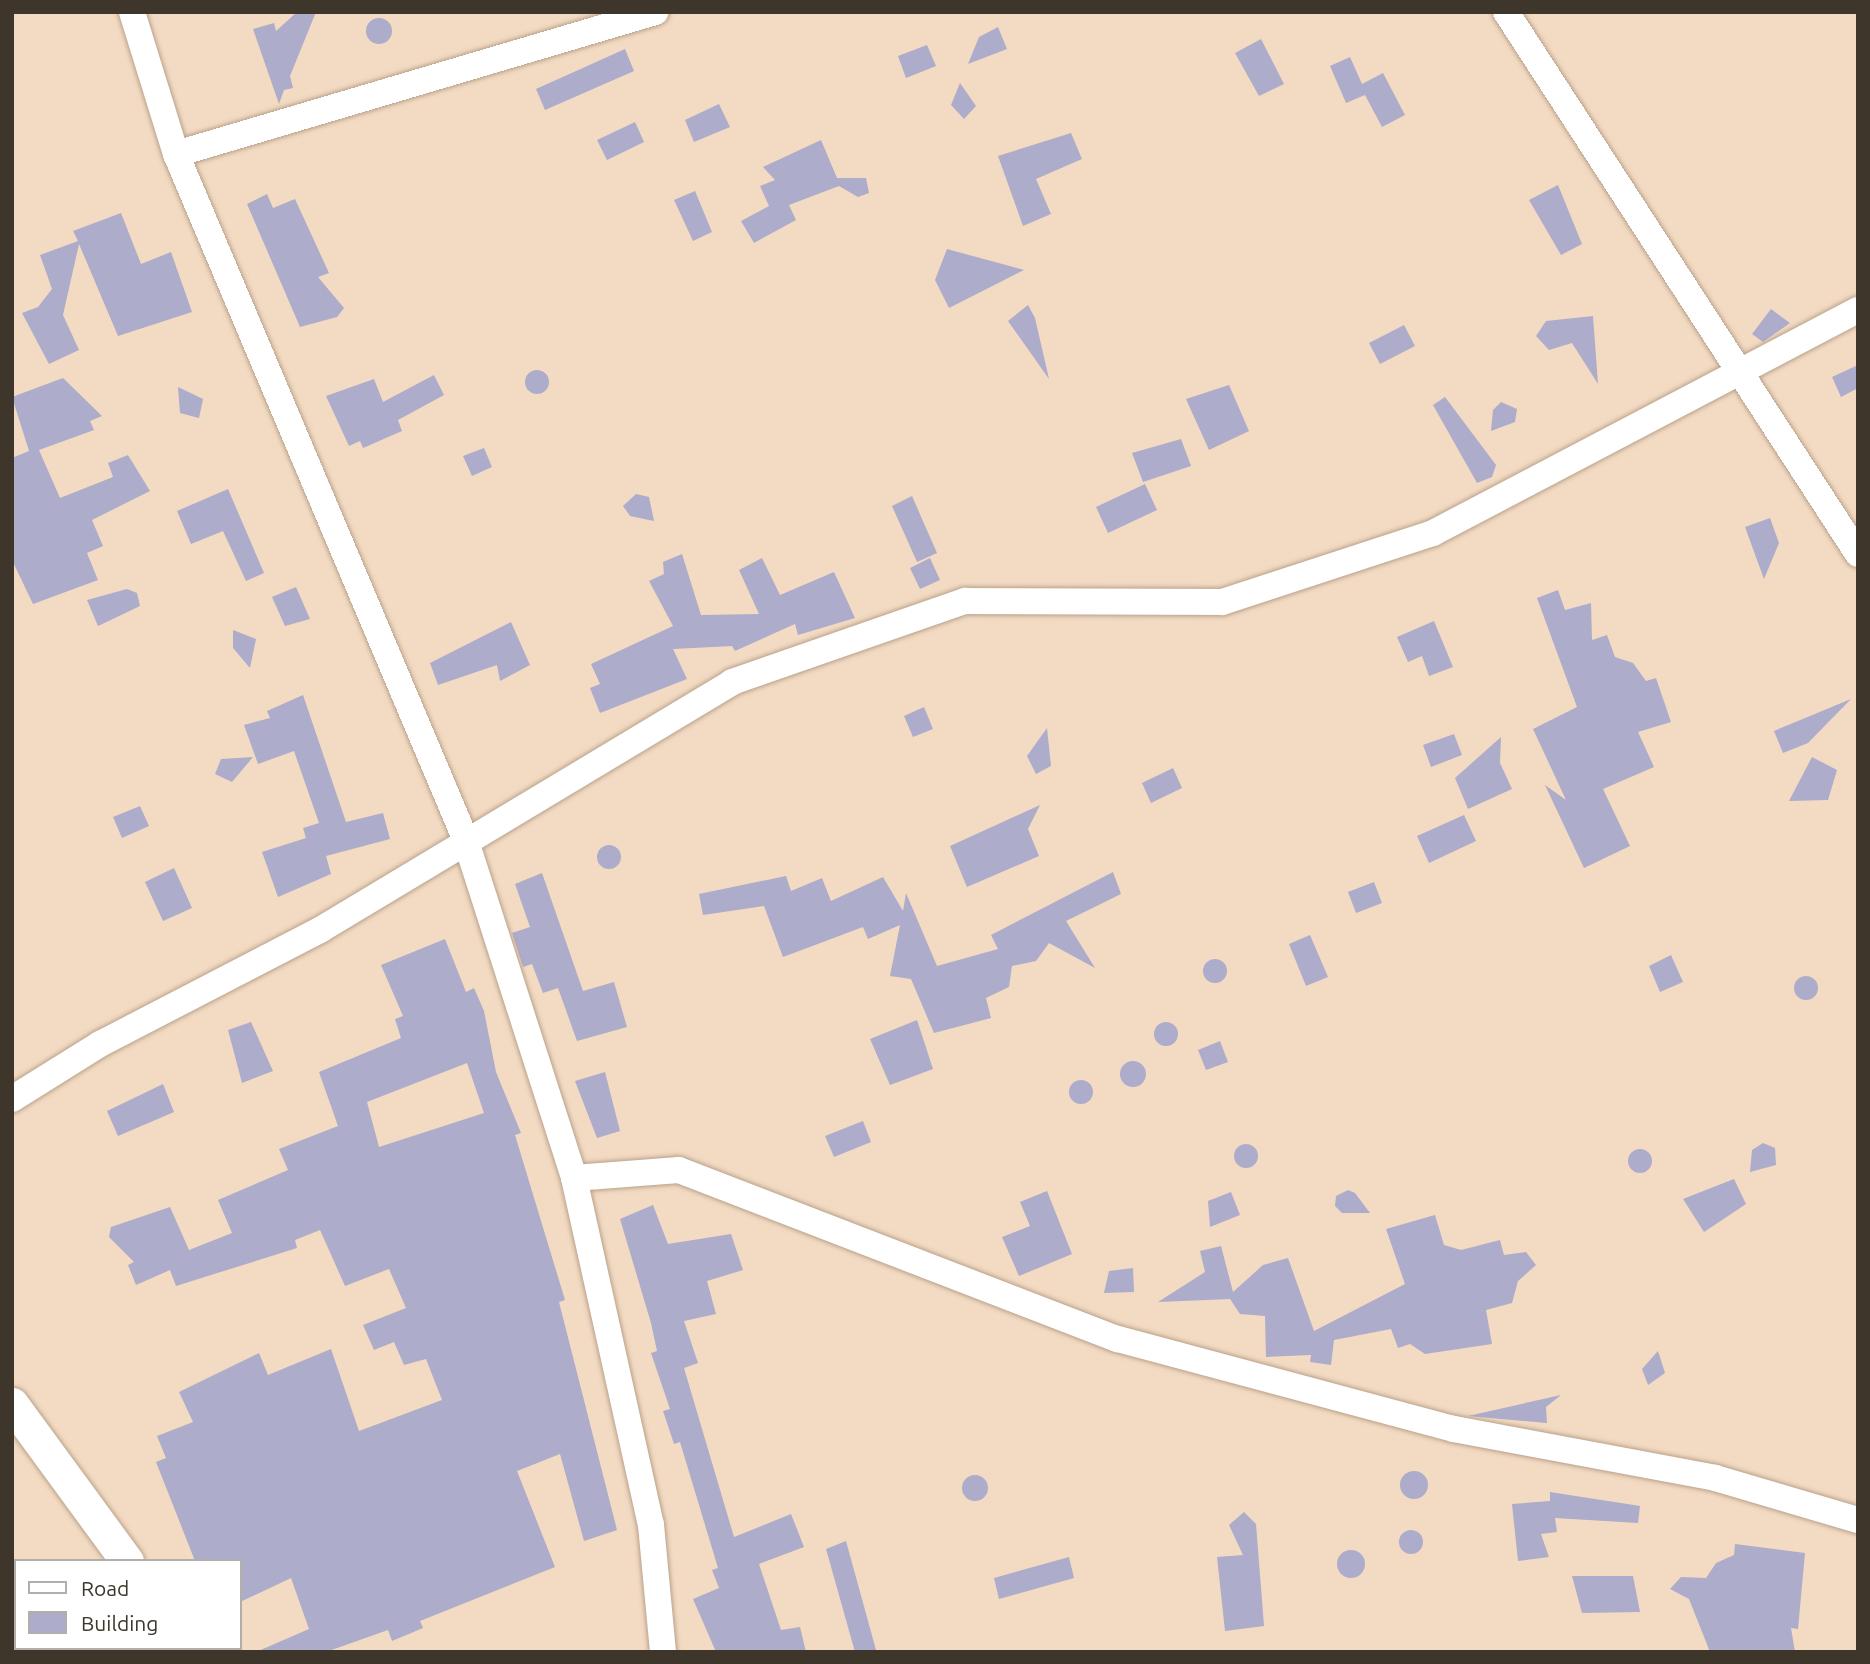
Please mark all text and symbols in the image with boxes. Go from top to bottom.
legend [14,1559,242,1650]
text: Road [81,1576,129,1600]
text: Building [81,1611,158,1635]

